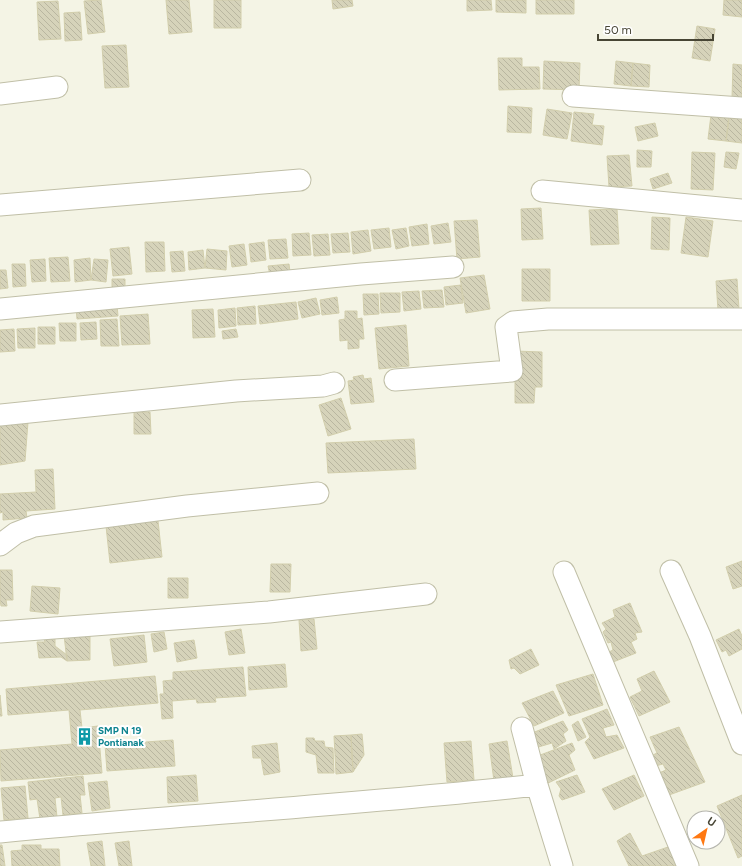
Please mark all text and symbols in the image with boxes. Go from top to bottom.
scale bar [598,16,713,42]
text: 50 m [604,23,632,37]
place label: SMP N 19 Pontianak [98,724,144,749]
building icon: SMP N 19 Pontianak [75,726,95,746]
north arrow [686,810,726,850]
text: U [704,815,718,830]

